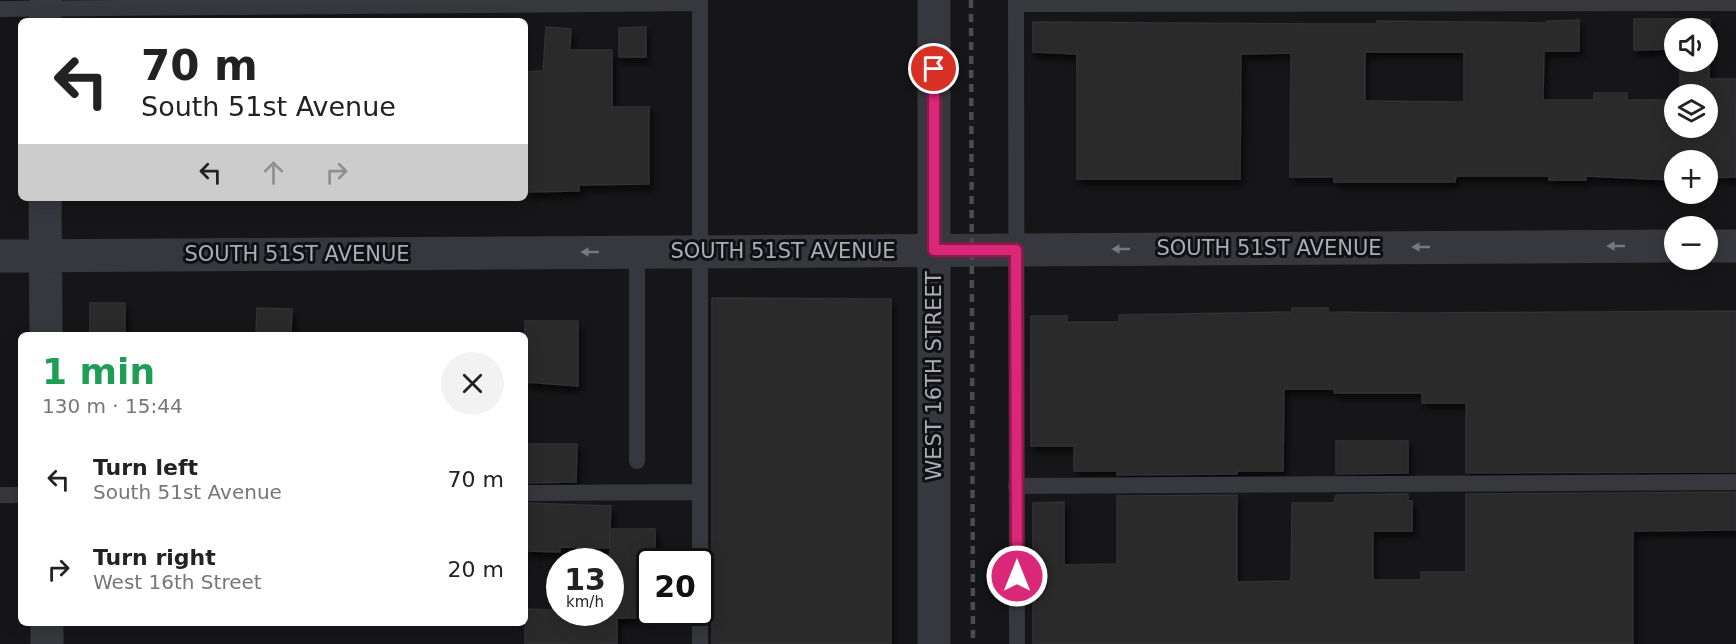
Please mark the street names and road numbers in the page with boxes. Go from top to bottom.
street label: SOUTH 51ST AVENUE [1156,236,1382,260]
street label: SOUTH 51ST AVENUE [670,239,896,263]
street label: SOUTH 51ST AVENUE [184,242,410,266]
street label: WEST 16TH STREET [922,271,946,481]

